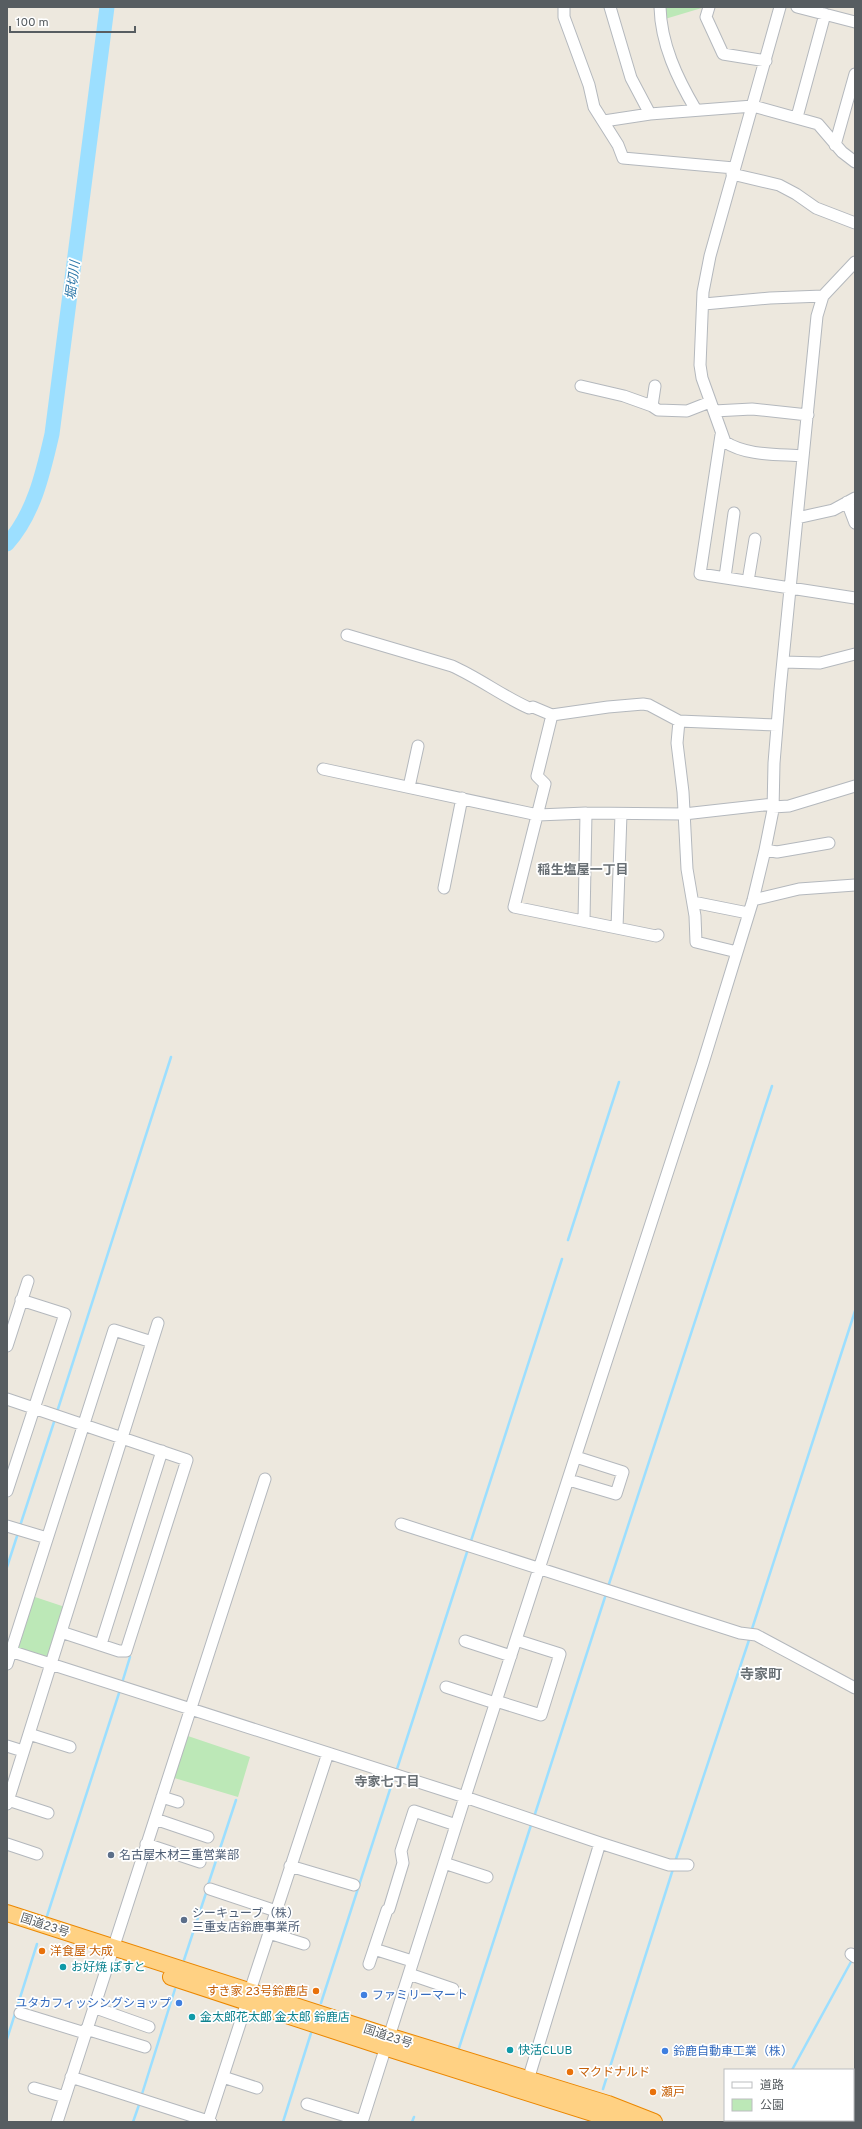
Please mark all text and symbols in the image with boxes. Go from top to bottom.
scale bar [10,8,135,34]
text: 100 m [16,15,49,31]
water label: 堀切川 [64,258,85,301]
district label: 稲生塩屋一丁目 [537,862,629,879]
district label: 寺家町 [740,1667,782,1684]
district label: 寺家七丁目 [354,1775,420,1791]
place label: 名古屋木材三重営業部 [119,1848,239,1864]
marker: 名古屋木材三重営業部 [106,1850,116,1860]
place label: シーキューブ（株） 三重支店鈴鹿事業所 [192,1906,300,1936]
street label: 国道23号 [18,1911,71,1941]
marker: シーキューブ（株） 三重支店鈴鹿事業所 [179,1915,189,1925]
place label: 洋食屋 大成 [50,1944,113,1960]
marker: 洋食屋 大成 [37,1946,47,1956]
place label: お好焼 ぽすと [71,1960,146,1976]
marker: お好焼 ぽすと [58,1962,68,1972]
place label: すき家 23号鈴鹿店 [207,1984,308,2000]
marker: すき家 23号鈴鹿店 [311,1986,321,1996]
place label: ファミリーマート [372,1988,468,2004]
marker: ファミリーマート [359,1990,369,2000]
place label: ユタカフィッシングショップ [15,1996,171,2012]
marker: ユタカフィッシングショップ [174,1998,184,2008]
place label: 金太郎花太郎 金太郎 鈴鹿店 [200,2010,350,2026]
marker: 金太郎花太郎 金太郎 鈴鹿店 [187,2012,197,2022]
street label: 国道23号 [361,2022,414,2052]
place label: 快活CLUB [518,2043,573,2059]
place label: 鈴鹿自動車工業（株） [673,2044,793,2060]
marker: 快活CLUB [505,2045,515,2055]
marker: 鈴鹿自動車工業（株） [660,2046,670,2056]
place label: マクドナルド [578,2065,650,2081]
marker: マクドナルド [565,2067,575,2077]
legend [724,2069,854,2121]
text: 道路 [760,2078,784,2094]
place label: 瀬戸 [661,2085,685,2101]
marker: 瀬戸 [648,2087,658,2097]
text: 公園 [760,2098,784,2114]

